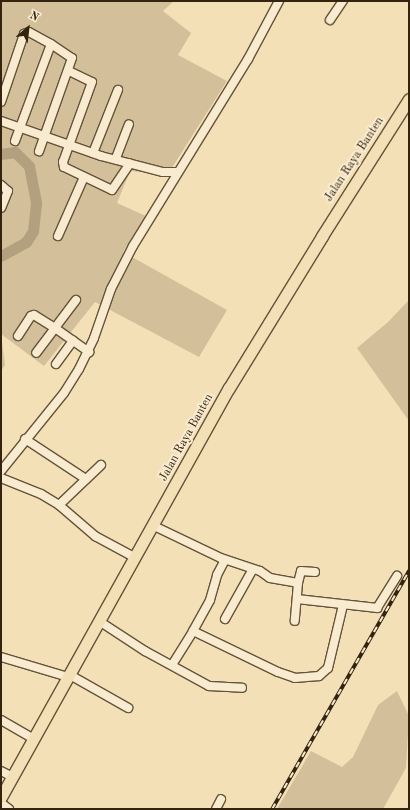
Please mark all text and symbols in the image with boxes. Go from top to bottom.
north arrow [8,8,48,48]
text: N [28,10,40,24]
street label: Jalan Raya Banten [322,115,388,205]
street label: Jalan Raya Banten [157,392,217,484]

